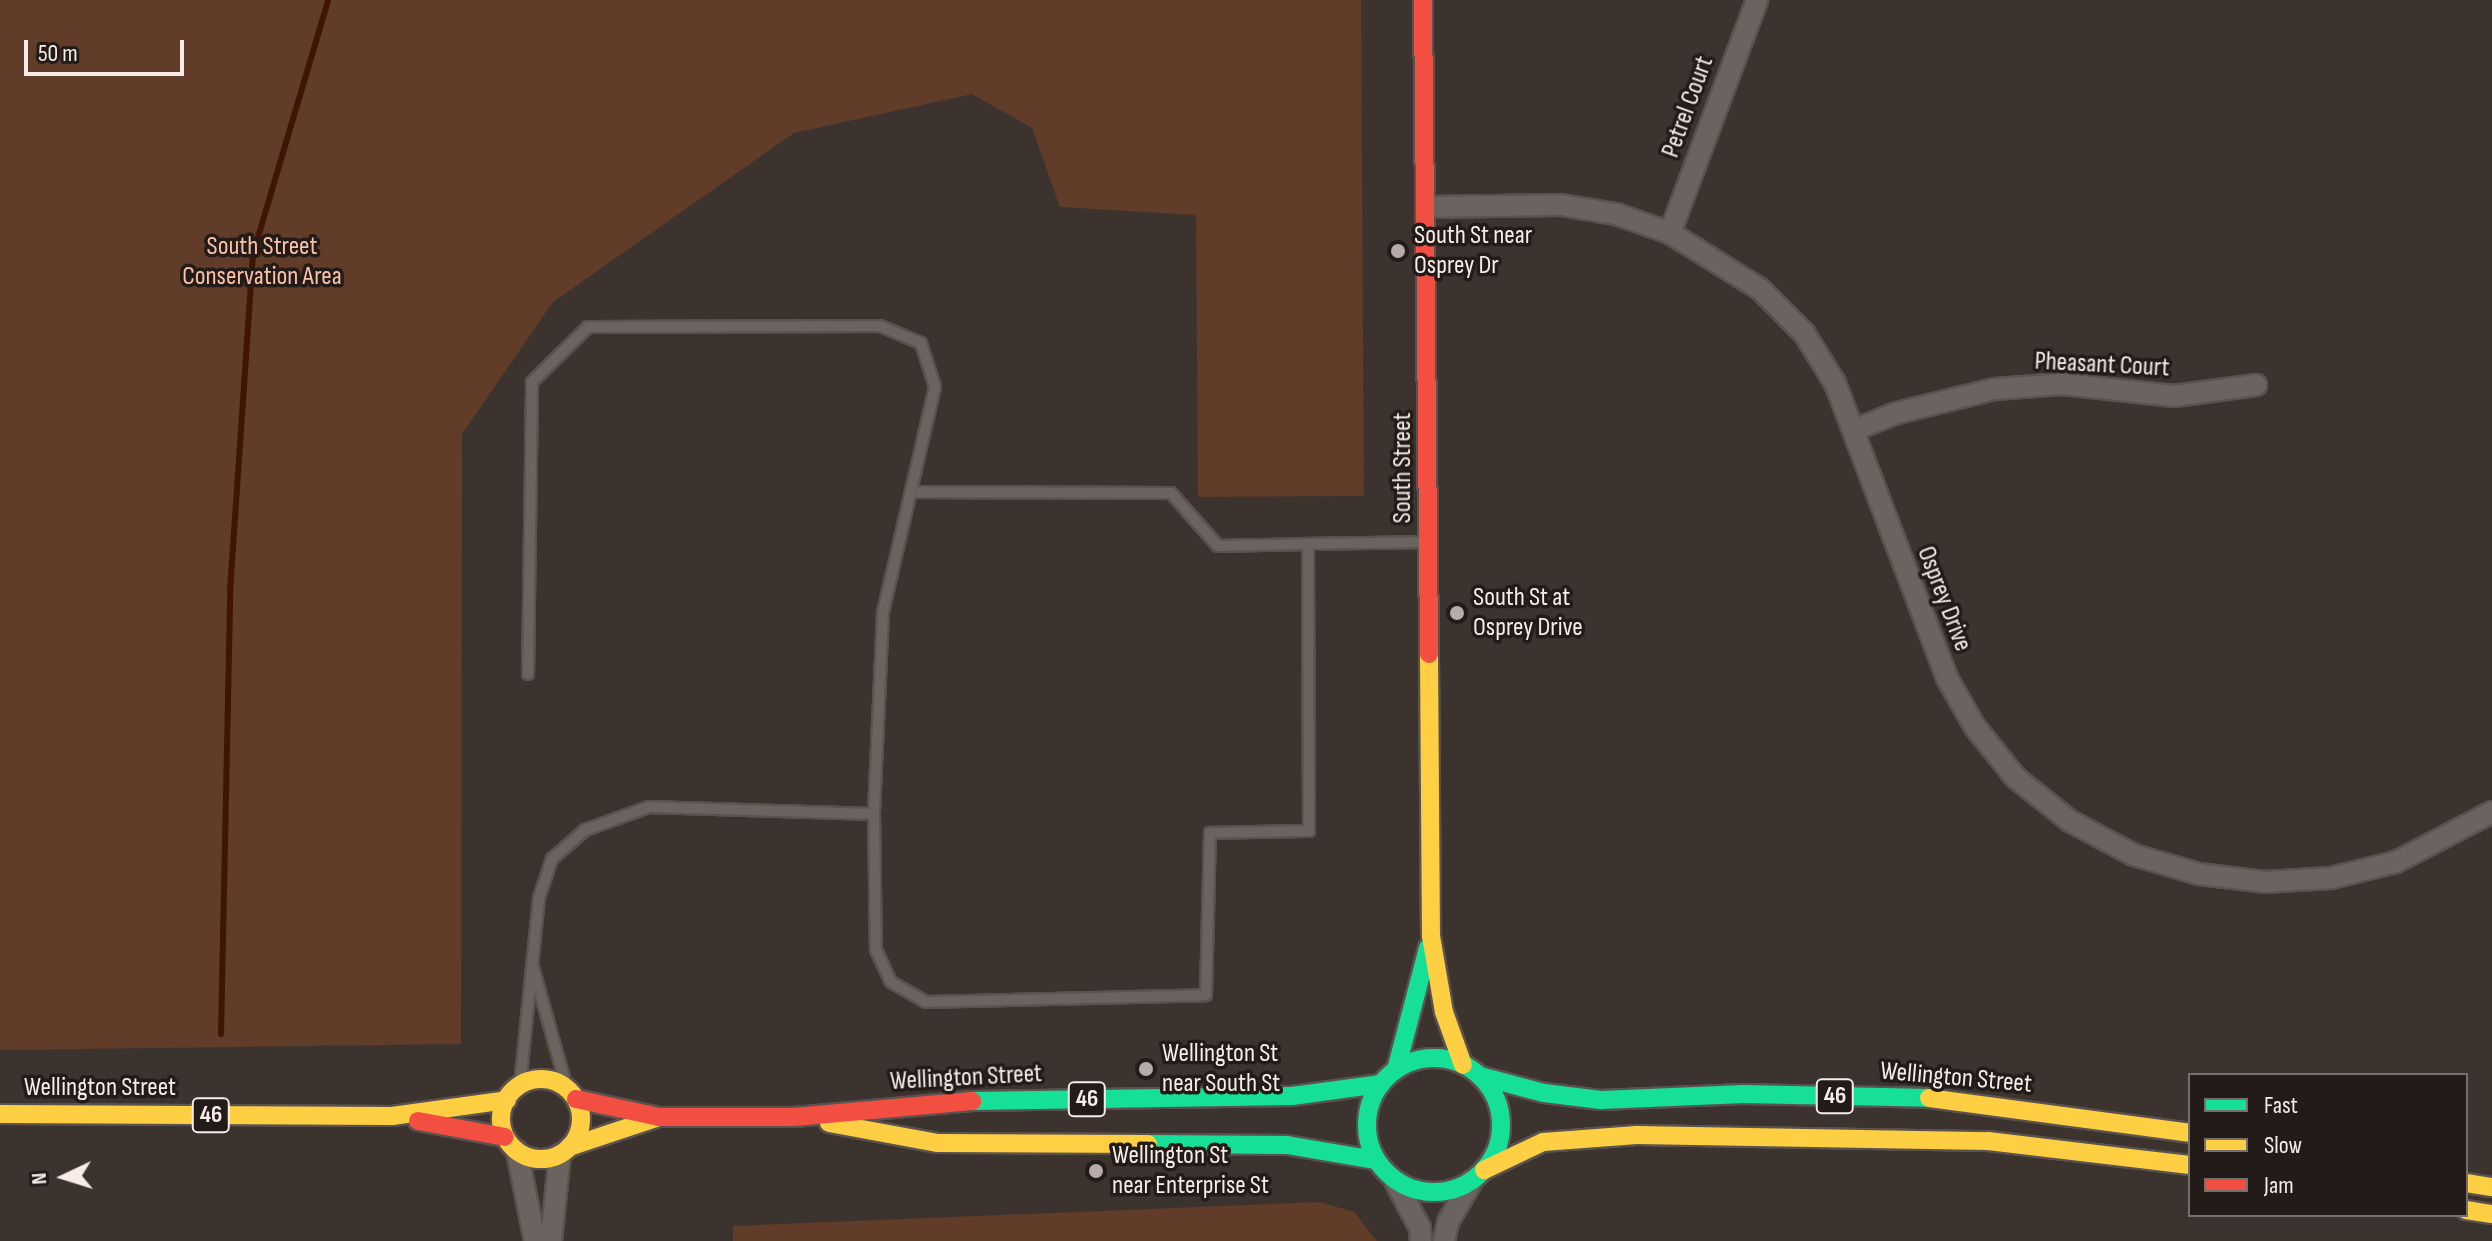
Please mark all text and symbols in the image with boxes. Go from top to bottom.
scale bar [28,24,188,74]
text: 50 m [38,39,78,68]
street label: Petrel Court [1655,52,1721,162]
place label: South St near Osprey Dr [1414,220,1532,282]
park label: South Street Conservation Area [182,231,342,292]
marker: South St near Osprey Dr [1389,242,1407,260]
street label: Pheasant Court [2034,346,2170,384]
street label: South Street [1387,413,1419,523]
street label: Osprey Drive [1910,542,1978,656]
place label: South St at Osprey Drive [1473,582,1583,644]
marker: South St at Osprey Drive [1448,604,1466,622]
place label: Wellington St near South St [1162,1038,1280,1100]
street label: Wellington Street [1879,1056,2033,1100]
street label: Wellington Street [889,1058,1043,1098]
marker: Wellington St near South St [1137,1060,1155,1078]
street label: Wellington Street [24,1072,176,1104]
legend [2188,1073,2468,1217]
road number: 46 [1815,1076,1855,1116]
road number: 46 [1067,1079,1107,1119]
text: Fast [2264,1091,2298,1120]
road number: 46 [191,1095,231,1135]
text: Slow [2264,1131,2302,1160]
north arrow [24,1137,104,1217]
place label: Wellington St near Enterprise St [1112,1140,1269,1202]
marker: Wellington St near Enterprise St [1087,1162,1105,1180]
text: Jam [2264,1171,2294,1200]
text: N [26,1172,53,1186]

